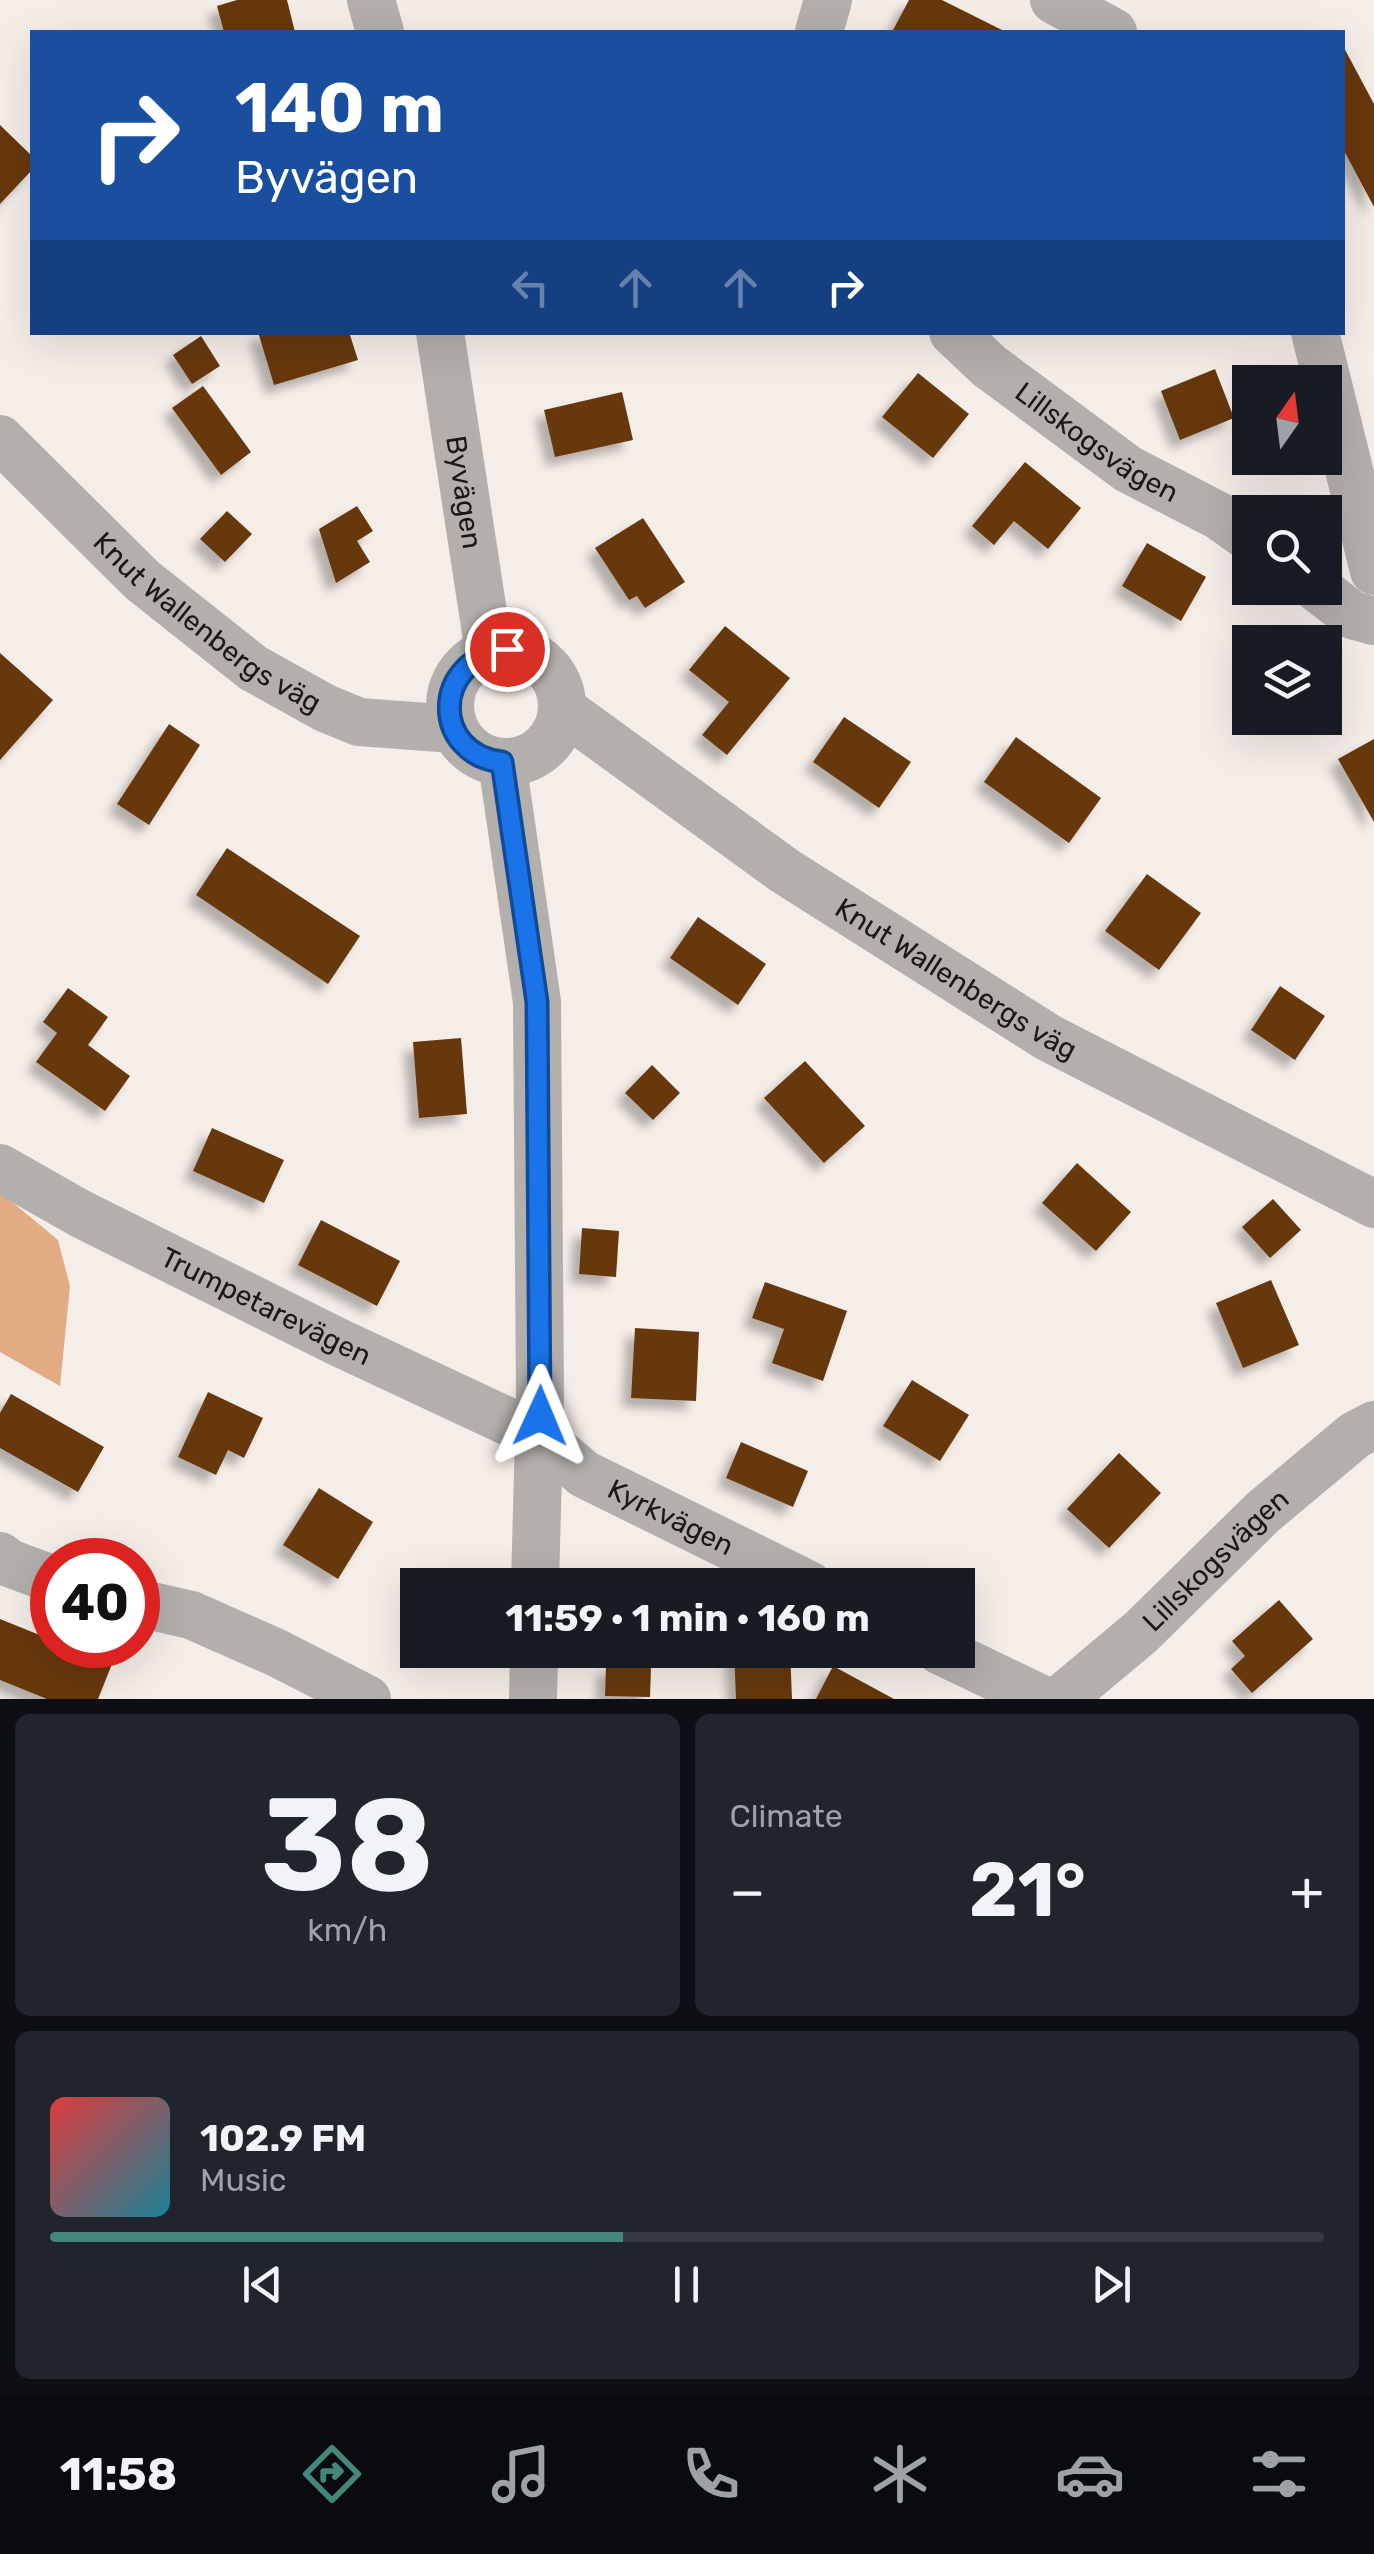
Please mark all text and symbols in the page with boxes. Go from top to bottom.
text: 140 m [235,67,444,150]
icon: right [70,70,200,200]
text: Byvägen [235,151,418,204]
icon: left [503,260,558,315]
icon: ahead [608,260,663,315]
icon: ahead [713,260,768,315]
icon: right [818,260,873,315]
north arrow [1232,365,1342,475]
map controls [1232,365,1342,735]
street label: Lillskogsvägen [1009,375,1184,509]
street label: Byvägen [440,433,489,551]
button: search [1232,495,1342,605]
street label: Knut Wallenbergs väg [87,525,327,719]
pin [465,607,550,692]
icon: arrive [480,622,535,677]
button: layers [1232,625,1342,735]
street label: Knut Wallenbergs väg [829,891,1083,1066]
street label: Trumpetarevägen [156,1240,377,1372]
position arrow [488,1364,592,1468]
street label: Kyrkvägen [603,1472,739,1562]
street label: Lillskogsvägen [1135,1481,1295,1638]
speed limit sign: 40 [30,1538,160,1668]
text: 11:59 · 1 min · 160 m [505,1595,870,1641]
text: 38 [260,1768,434,1923]
text: Climate [730,1797,843,1835]
text: 21° [969,1846,1086,1935]
text: − [730,1859,765,1924]
text: + [1290,1859,1324,1924]
text: km/h [307,1911,387,1949]
text: 102.9 FM [200,2115,366,2161]
text: Music [200,2161,286,2199]
icon: previous [235,2257,290,2312]
icon: pause [659,2257,714,2312]
icon: next [1084,2257,1139,2312]
icon: directions [297,2439,367,2509]
icon: music [486,2439,556,2509]
icon: phone [676,2439,746,2509]
icon: climate [865,2439,935,2509]
icon: car [1055,2439,1125,2509]
icon: filters [1244,2439,1314,2509]
text: 11:58 [60,2448,177,2501]

